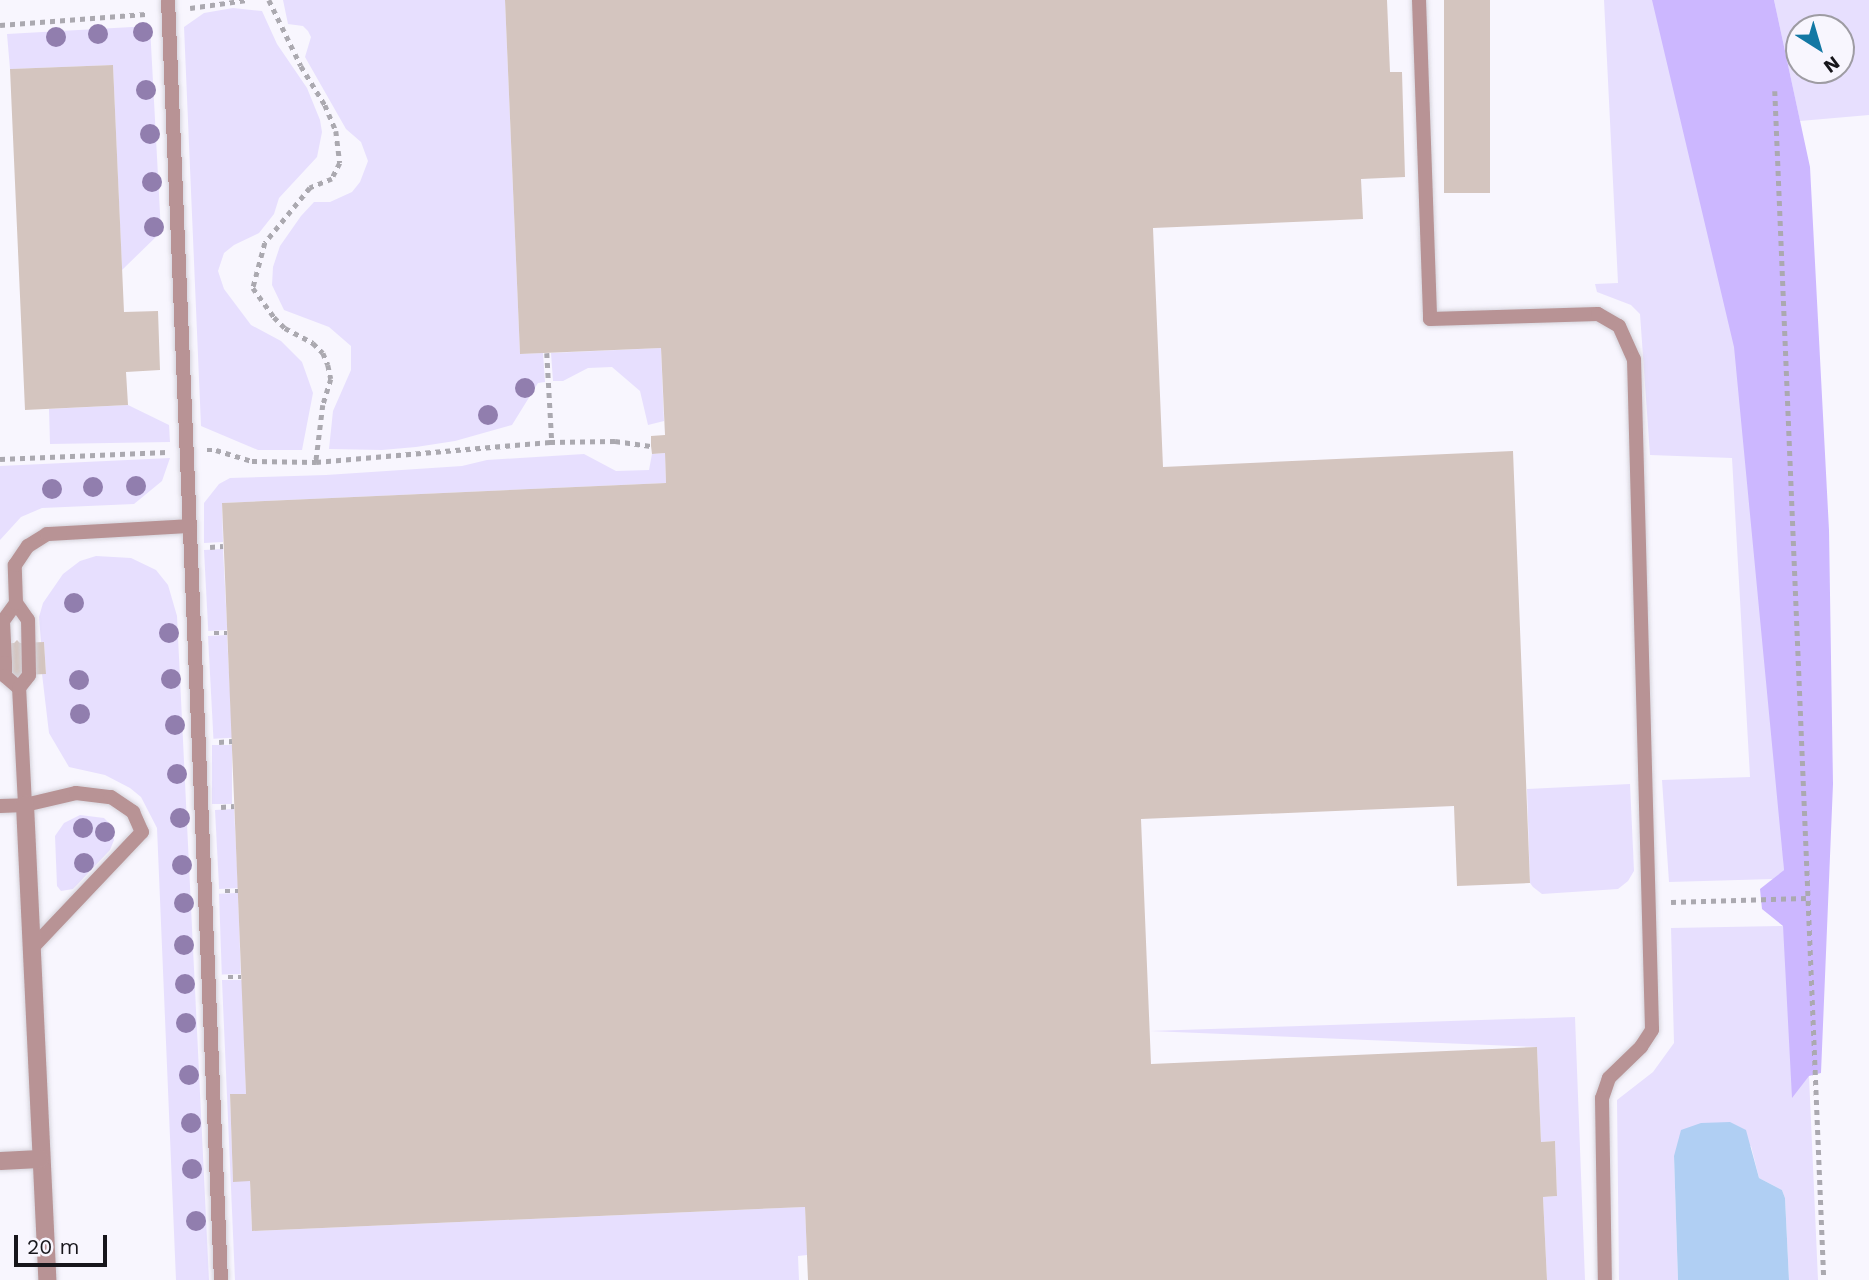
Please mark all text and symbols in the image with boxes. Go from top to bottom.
north arrow [1785,14,1855,84]
text: N [1819,51,1844,78]
scale bar [18,1220,110,1264]
text: 20 m [27,1234,79,1259]

